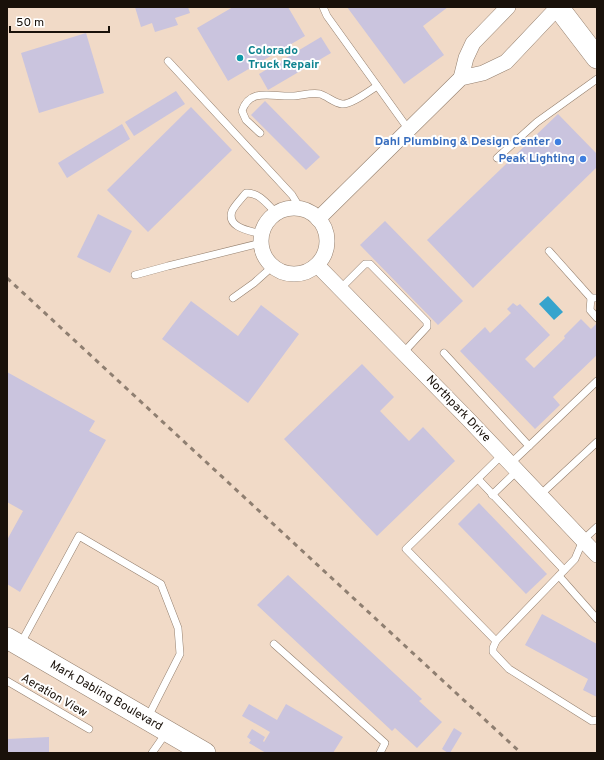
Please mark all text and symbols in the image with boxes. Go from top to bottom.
scale bar [10,8,109,34]
text: 50 m [16,15,44,31]
place label: Colorado Truck Repair [248,43,319,73]
marker: Colorado Truck Repair [235,53,245,63]
place label: Dahl Plumbing & Design Center [375,134,550,150]
marker: Dahl Plumbing & Design Center [553,137,563,147]
place label: Peak Lighting [498,151,575,167]
marker: Peak Lighting [578,154,588,164]
street label: Northpark Drive [422,372,494,446]
street label: Mark Dabling Boulevard [47,657,165,735]
street label: Aeration View [18,671,90,722]

